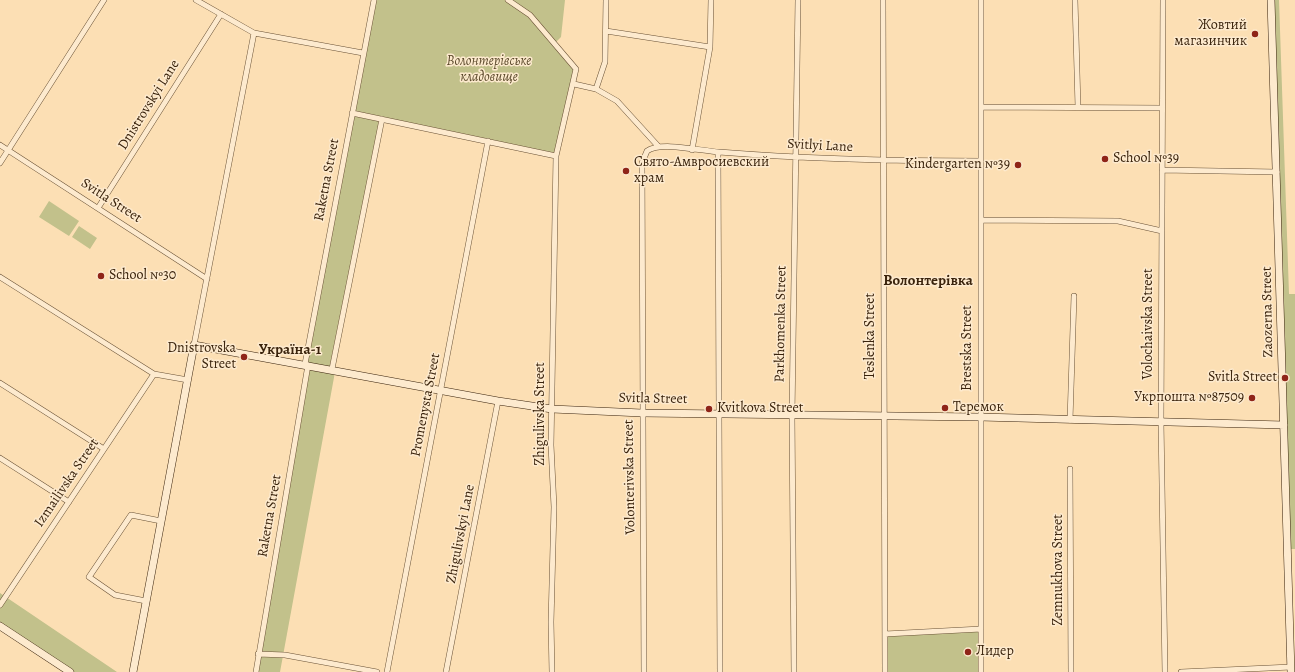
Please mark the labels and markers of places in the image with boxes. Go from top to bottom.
place label: Жовтий магазинчик [1174,18,1247,50]
marker: Жовтий магазинчик [1250,29,1260,39]
place label: School №39 [1113,151,1179,167]
marker: School №39 [1100,154,1110,164]
place label: Свято-Амвросиевский храм [634,155,769,188]
place label: Kindergarten №39 [905,157,1010,173]
marker: Kindergarten №39 [1013,160,1023,170]
marker: Свято-Амвросиевский храм [621,166,631,176]
place label: School №30 [109,268,176,284]
marker: School №30 [96,271,106,281]
place label: Dnistrovska Street [167,341,236,374]
marker: Dnistrovska Street [239,352,249,362]
place label: Svitla Street [1208,370,1277,386]
marker: Svitla Street [1280,373,1290,383]
place label: Укрпошта №87509 [1134,390,1244,406]
marker: Укрпошта №87509 [1247,393,1257,403]
place label: Теремок [953,400,1004,416]
place label: Kvitkova Street [717,401,803,417]
marker: Теремок [940,403,950,413]
marker: Kvitkova Street [704,404,714,414]
place label: Лидер [976,644,1014,660]
marker: Лидер [963,647,973,657]

